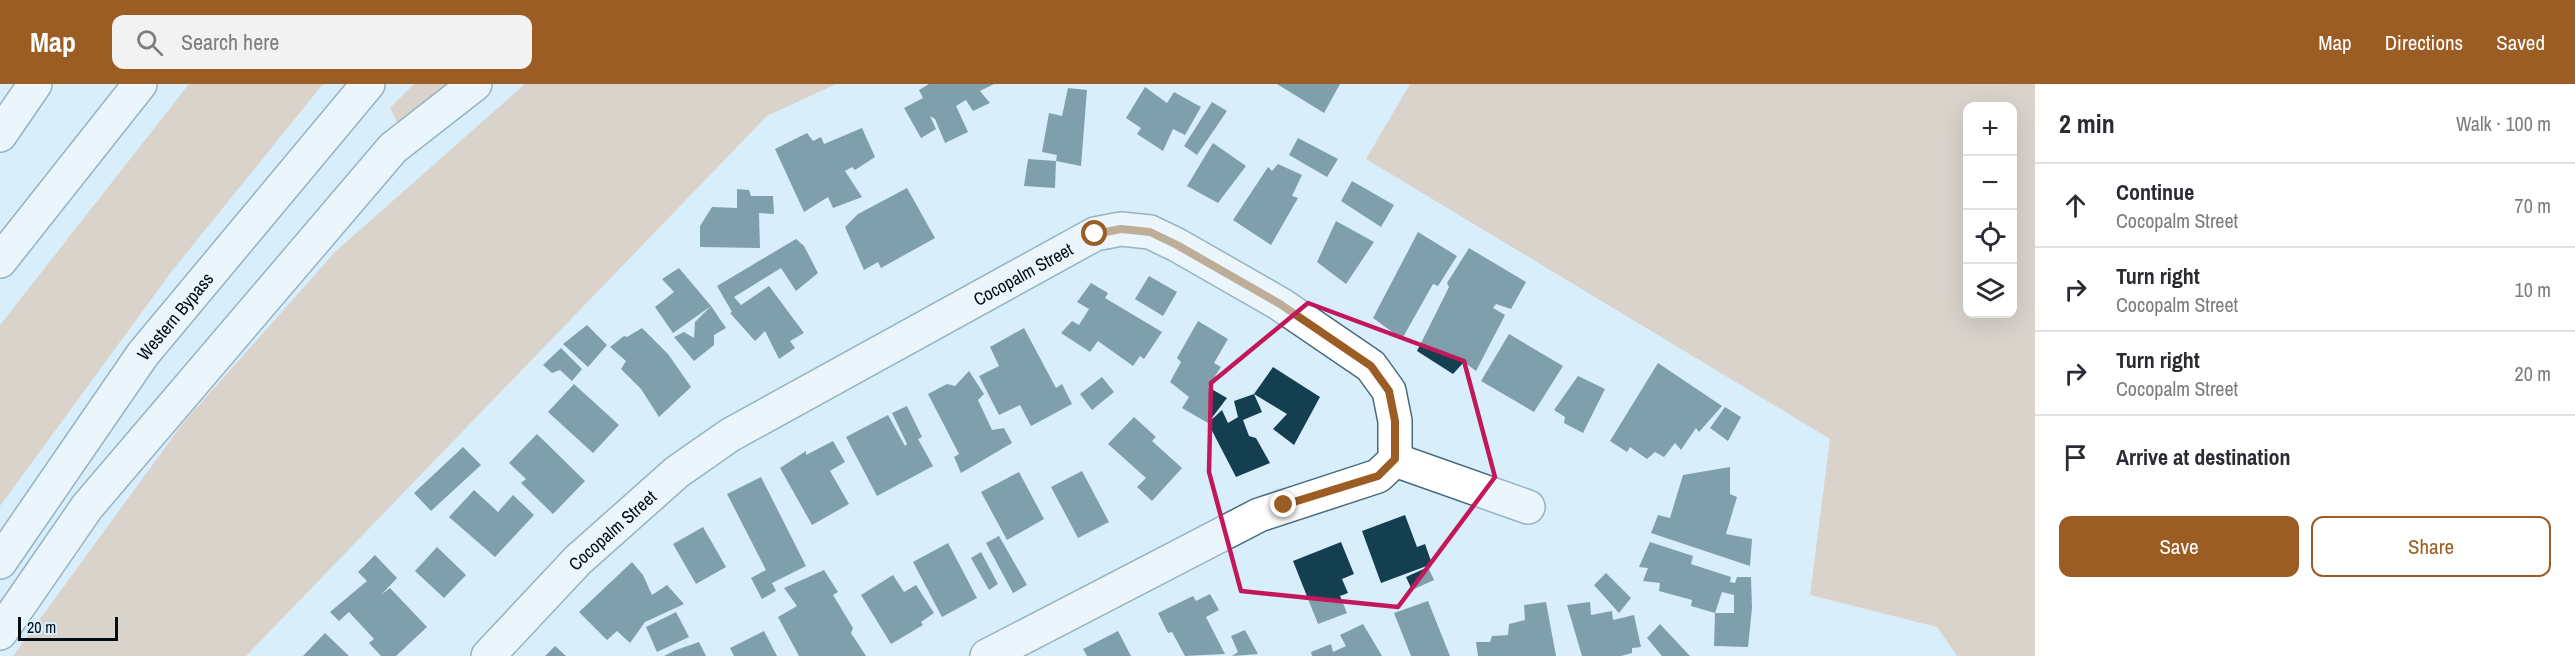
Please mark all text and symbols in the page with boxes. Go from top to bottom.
search box [112,15,532,69]
text: Map [30,23,76,61]
icon: search [133,26,166,59]
text: Search here [181,27,279,57]
text: Map [2318,28,2352,57]
text: Directions [2385,28,2463,57]
text: Saved [2496,28,2545,57]
map controls [1963,102,2017,318]
button: + [1963,102,2017,156]
text: 2 min [2059,106,2115,141]
text: Walk · 100 m [2456,110,2551,137]
button: − [1963,156,2017,210]
text: Continue [2116,177,2194,207]
icon: ahead [2059,189,2092,222]
text: 70 m [2515,192,2551,219]
text: Cocopalm Street [2116,207,2238,234]
button: locate [1963,210,2017,264]
route start [1081,220,1107,246]
street label: Cocopalm Street [969,236,1077,311]
text: Turn right [2116,261,2200,291]
button: layers [1963,264,2017,318]
street label: Western Bypass [131,267,219,365]
icon: right [2059,273,2092,306]
text: 10 m [2515,276,2551,303]
text: Cocopalm Street [2116,291,2238,318]
text: Turn right [2116,345,2200,375]
icon: right [2059,357,2092,390]
text: 20 m [2515,360,2551,387]
text: Cocopalm Street [2116,375,2238,402]
icon: arrive [2059,441,2092,474]
text: Arrive at destination [2116,442,2290,472]
street label: Cocopalm Street [562,484,661,576]
route end [1270,491,1296,517]
button: Save [2059,516,2299,577]
button: Share [2311,516,2551,577]
scale bar [18,614,118,642]
text: 20 m [27,616,56,638]

